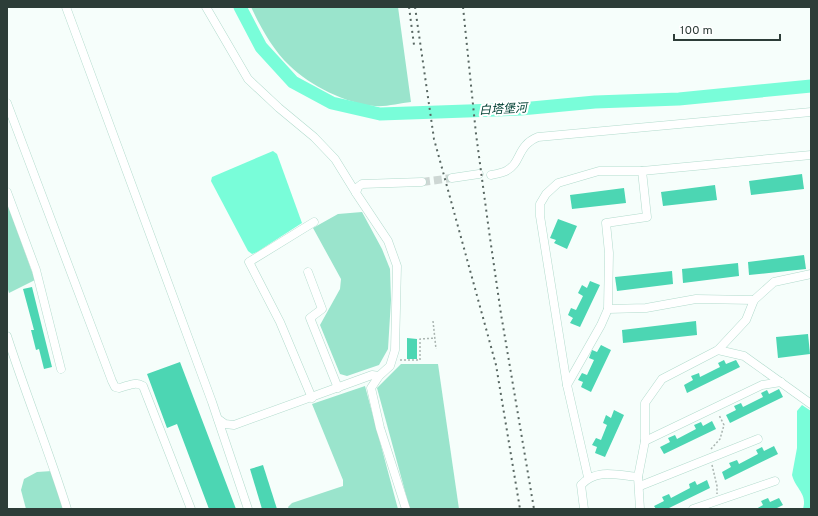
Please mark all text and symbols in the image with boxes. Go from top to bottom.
scale bar [674,16,780,42]
text: 100 m [680,23,713,39]
water label: 白塔堡河 [479,101,529,119]

